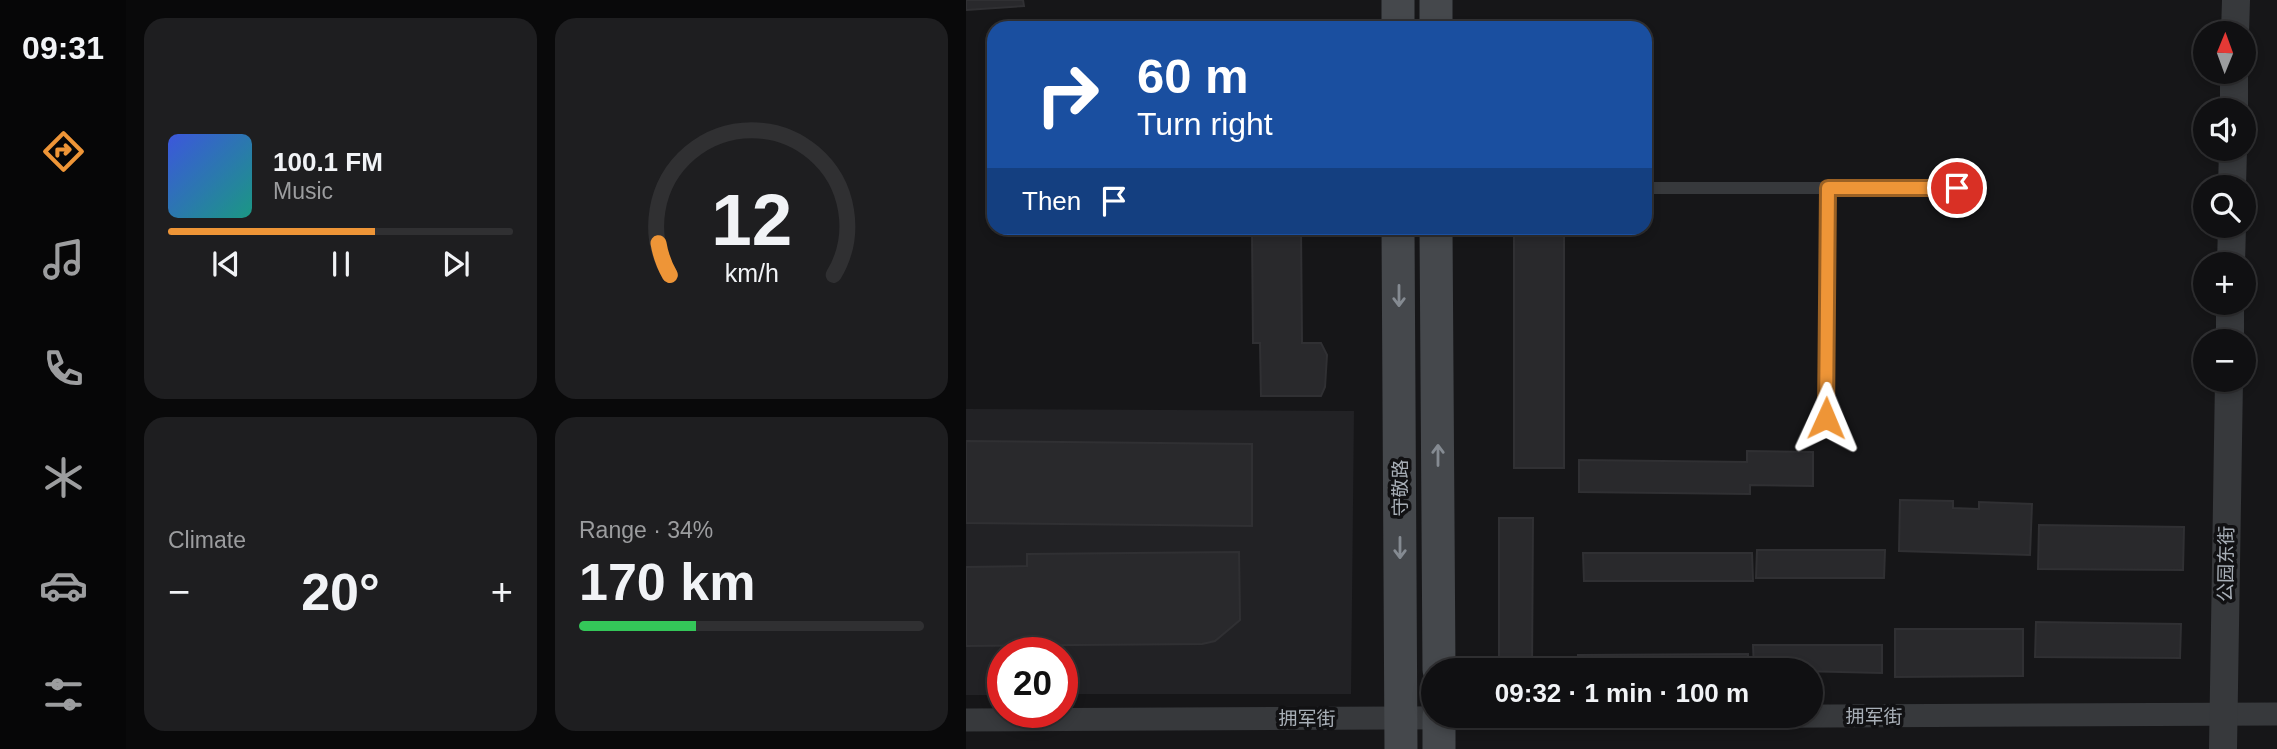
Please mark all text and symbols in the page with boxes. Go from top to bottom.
north arrow [2193,21,2256,84]
map controls [2193,21,2256,392]
text: 09:31 [22,30,104,66]
icon: right [1022,49,1113,140]
text: 60 m [1137,49,1249,103]
button: sound [2193,98,2256,161]
text: Turn right [1137,106,1273,142]
icon: directions [39,127,88,176]
text: 100.1 FM [273,147,383,177]
pin [1927,158,1987,218]
icon: arrive [1938,169,1976,207]
button: search [2193,175,2256,238]
text: Music [273,178,333,204]
text: 12 [711,179,792,260]
icon: arrive [1095,182,1133,220]
text: Then [1022,186,1081,216]
icon: music [39,235,88,284]
icon: previous [207,245,245,283]
icon: pause [322,245,360,283]
icon: next [437,245,475,283]
button: + [2193,252,2256,315]
text: km/h [724,259,779,287]
one-way arrow [1392,284,1406,307]
button: − [2193,329,2256,392]
icon: phone [39,344,88,393]
position arrow [1789,381,1863,455]
one-way arrow [1431,444,1445,467]
icon: climate [39,453,88,502]
street label: 守敬路 [1390,459,1411,517]
text: Range · 34% [579,517,713,543]
street label: 公园东街 [2215,526,2237,602]
text: Climate [168,527,246,553]
one-way arrow [1393,536,1407,559]
text: 170 km [579,553,755,611]
icon: car [39,561,88,610]
text: 20° [301,563,380,621]
text: − [168,571,190,613]
text: + [491,571,513,613]
speed limit sign: 20 [987,637,1078,728]
icon: filters [39,670,88,719]
text: 09:32 · 1 min · 100 m [1495,678,1749,708]
street label: 拥军街 [1845,706,1903,727]
street label: 拥军街 [1278,708,1336,729]

